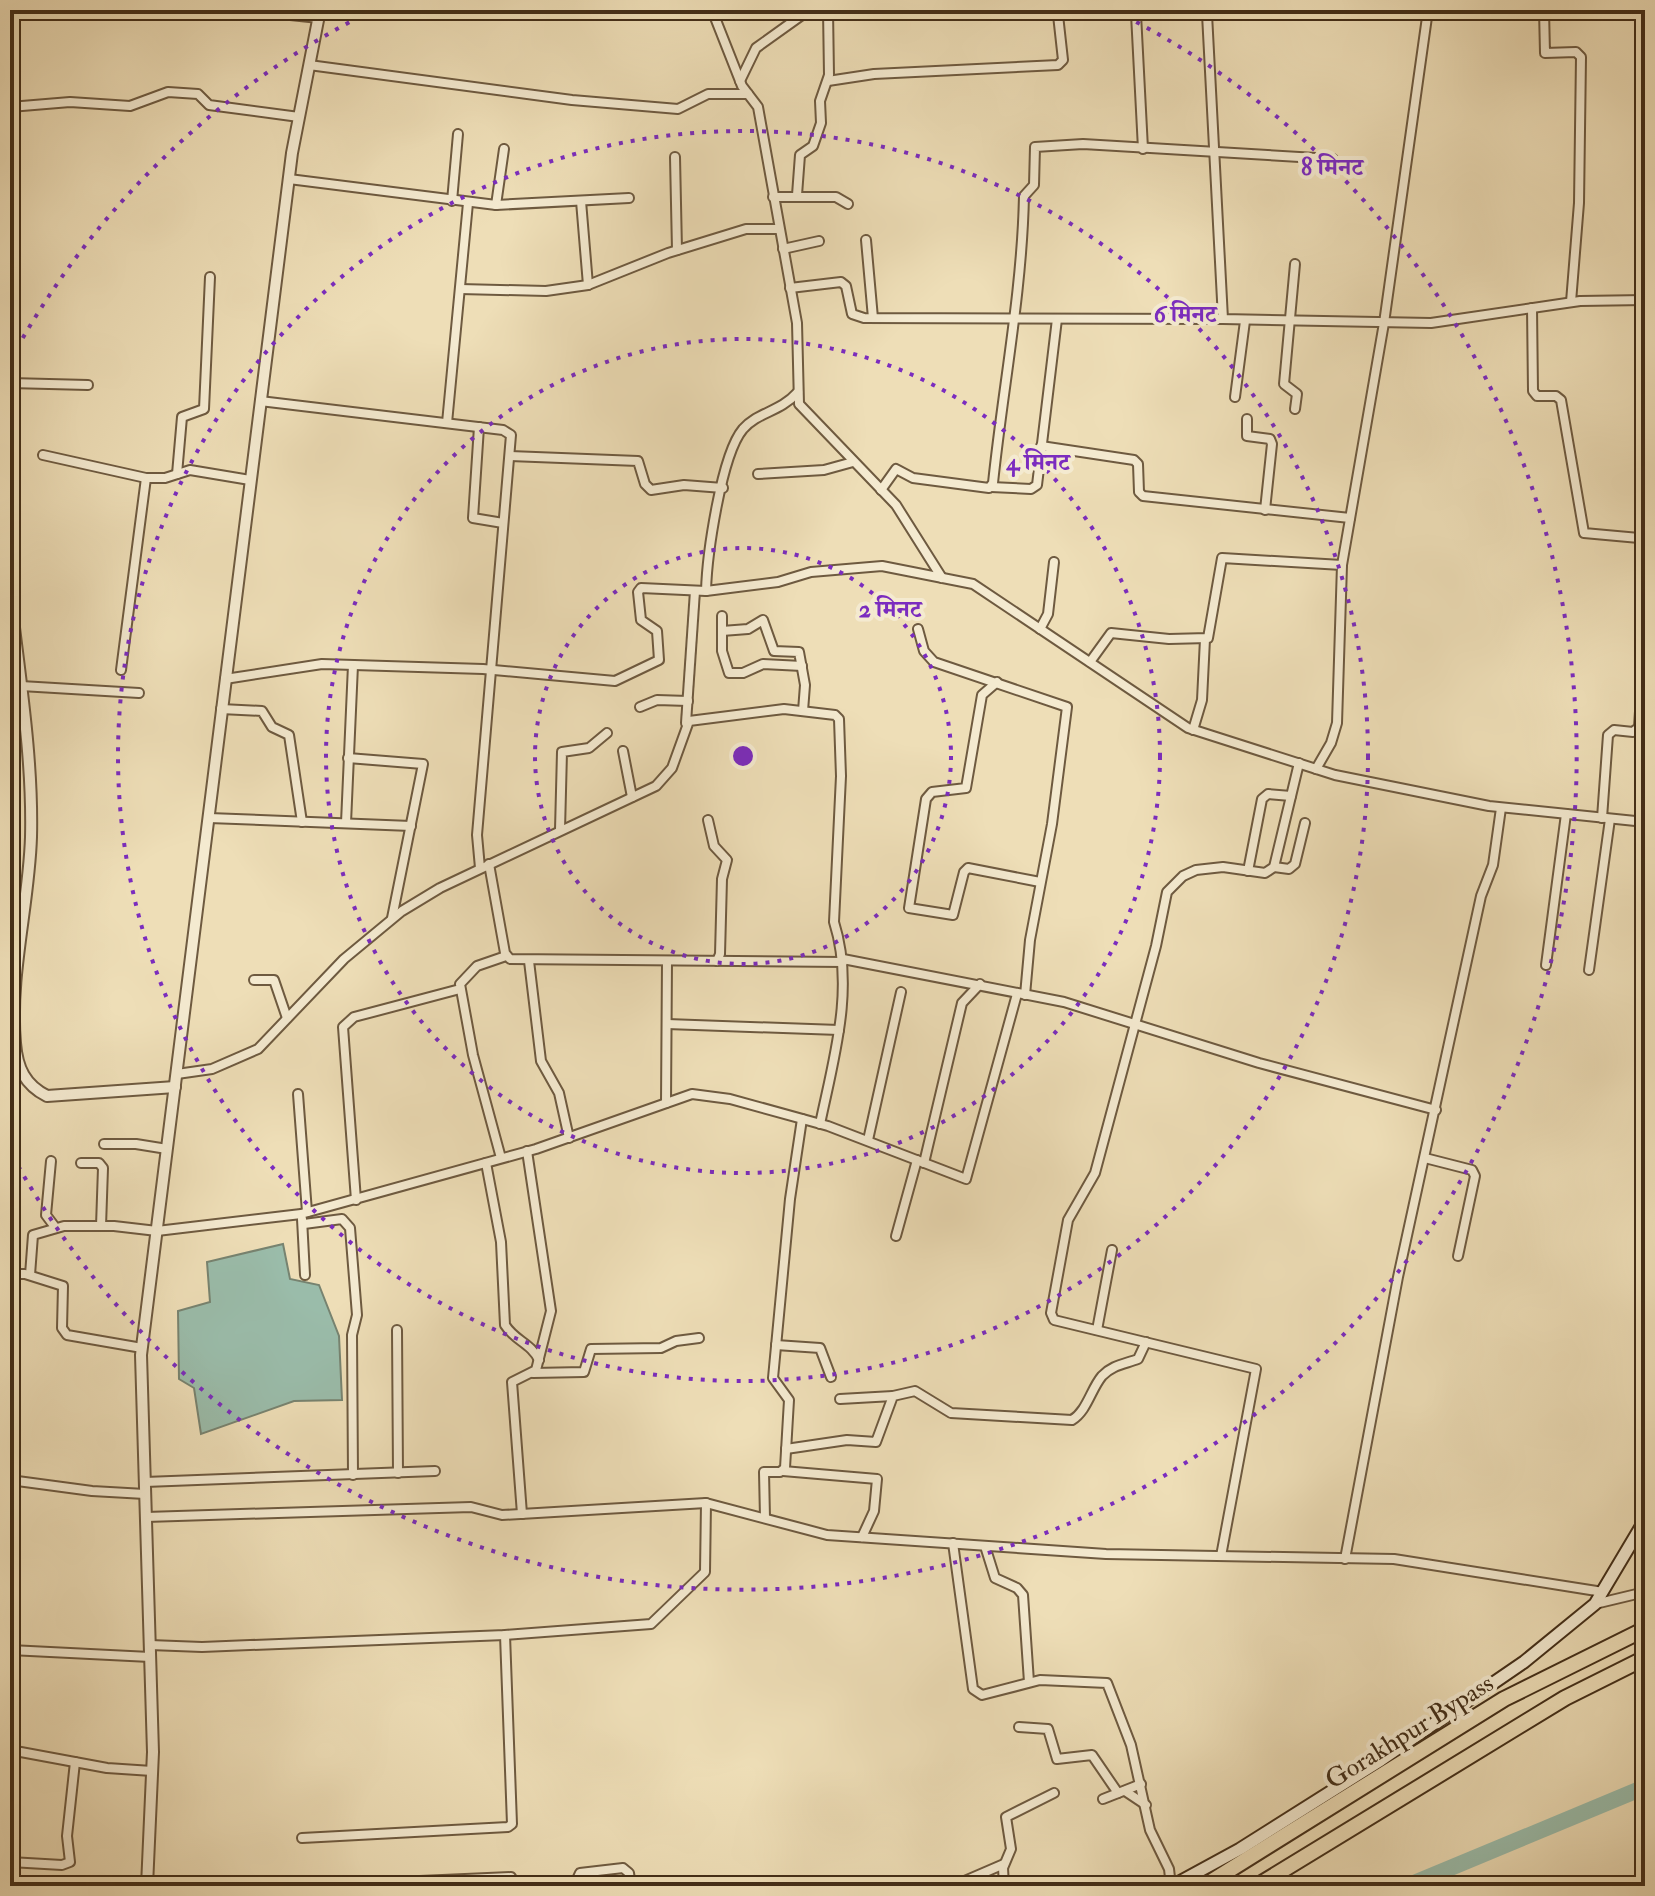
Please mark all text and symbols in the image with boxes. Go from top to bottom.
text: 8 मिनट [1301,152,1365,183]
text: 6 मिनट [1154,299,1219,330]
text: 4 मिनट [1005,447,1072,478]
text: 2 मिनट [859,594,924,625]
centre of rings [729,742,757,770]
street label: Gorakhpur Bypass [1319,1667,1500,1797]

